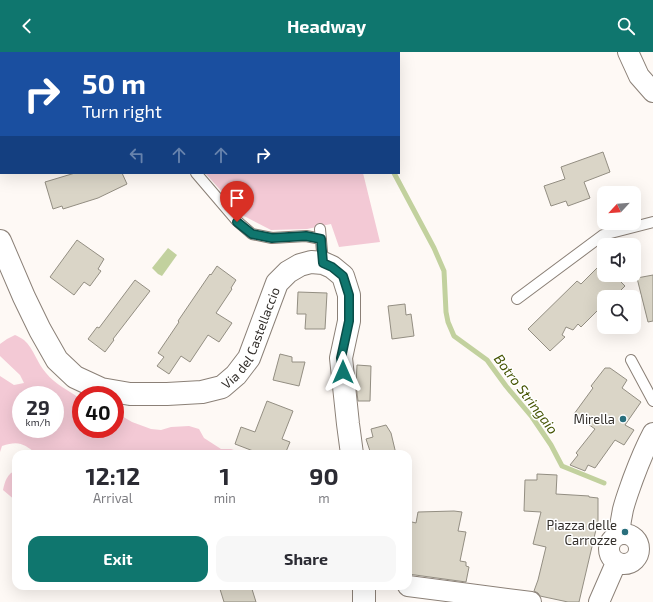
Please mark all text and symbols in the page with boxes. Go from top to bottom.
icon: back [16,15,38,37]
text: Headway [287,15,366,37]
icon: search [615,15,637,37]
text: 50 m [82,66,146,100]
icon: right [16,68,68,120]
text: Turn right [82,100,162,122]
icon: left [126,144,148,166]
icon: ahead [168,144,190,166]
icon: ahead [210,144,232,166]
icon: right [252,144,274,166]
pin [220,181,254,222]
north arrow [597,186,641,230]
map controls [597,186,641,334]
icon: arrive [226,187,248,209]
button: sound [597,238,641,282]
street label: Via del Castellaccio [218,285,283,392]
button: search [597,290,641,334]
water label: Botro Stringaio [491,350,562,437]
position arrow [322,351,364,393]
speed limit sign: 40 [72,386,124,438]
text: 29 [26,395,50,419]
place label: Mirella [573,411,615,427]
marker: Mirella [618,414,628,424]
text: km/h [26,416,50,428]
text: 12:12 [85,461,140,490]
text: 1 [220,461,230,490]
text: 90 [309,461,339,490]
text: Arrival [93,490,133,506]
text: min [214,490,236,506]
text: m [318,490,330,506]
place label: Piazza delle Carrozze [547,517,617,548]
marker: Piazza delle Carrozze [620,527,630,537]
button: Exit [28,536,208,582]
button: Share [216,536,396,582]

